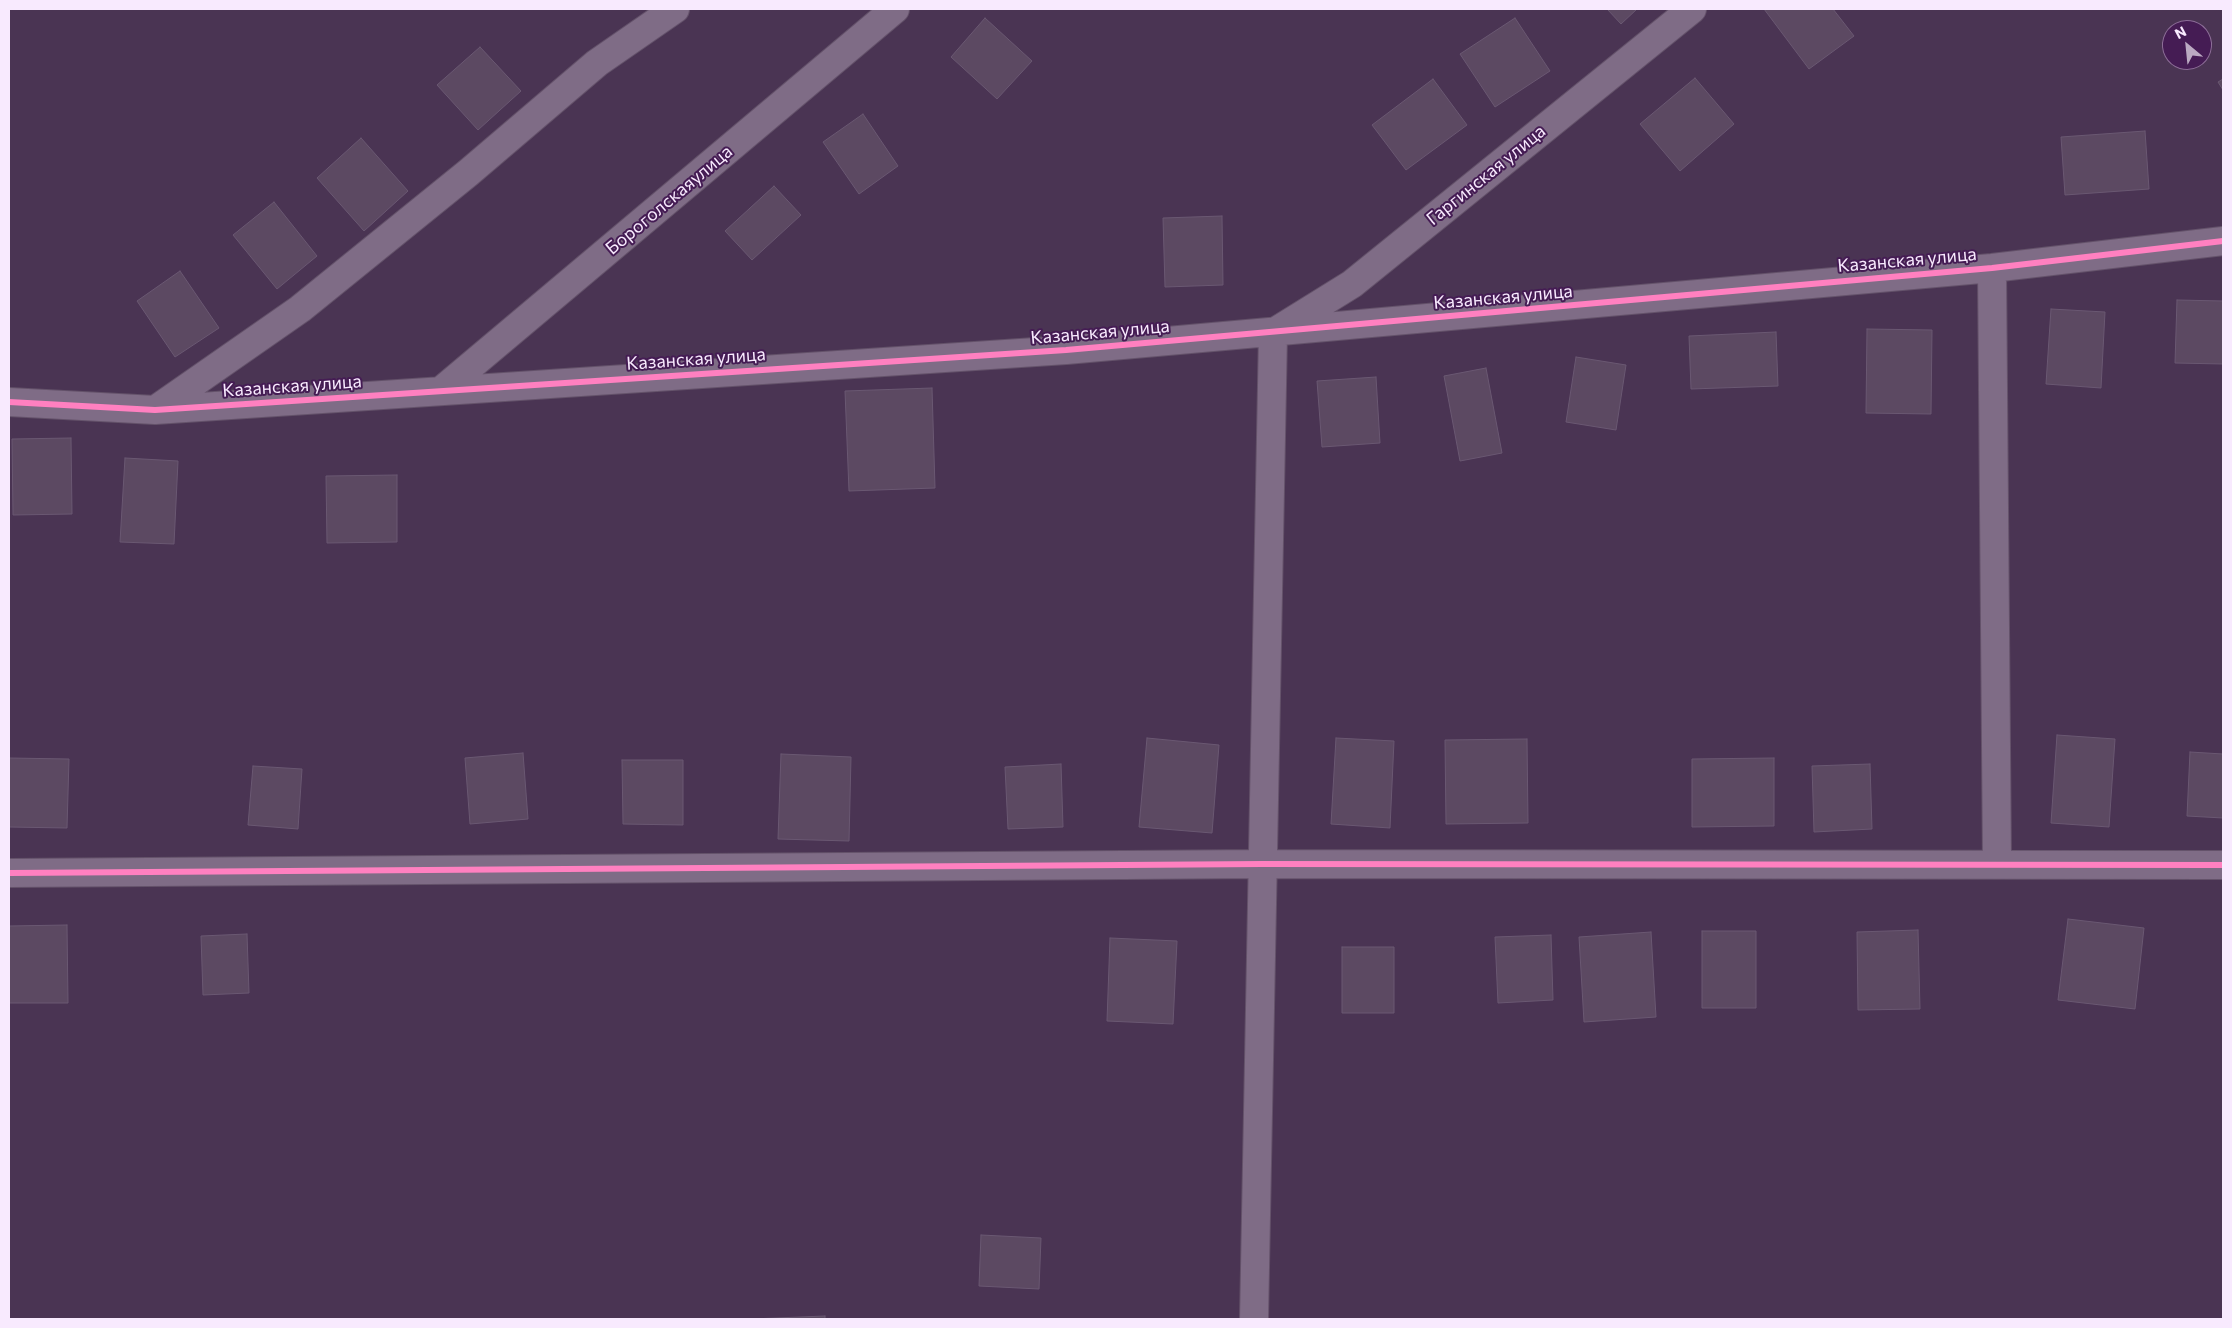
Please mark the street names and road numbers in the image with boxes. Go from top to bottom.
street label: Гаргинская улица [1422,120,1550,230]
street label: Бороголскаяулица [601,141,737,259]
street label: Казанская улица [1836,243,1978,277]
street label: Казанская улица [1432,280,1574,314]
street label: Казанская улица [1029,315,1171,349]
street label: Казанская улица [626,343,766,375]
street label: Казанская улица [222,370,362,402]

